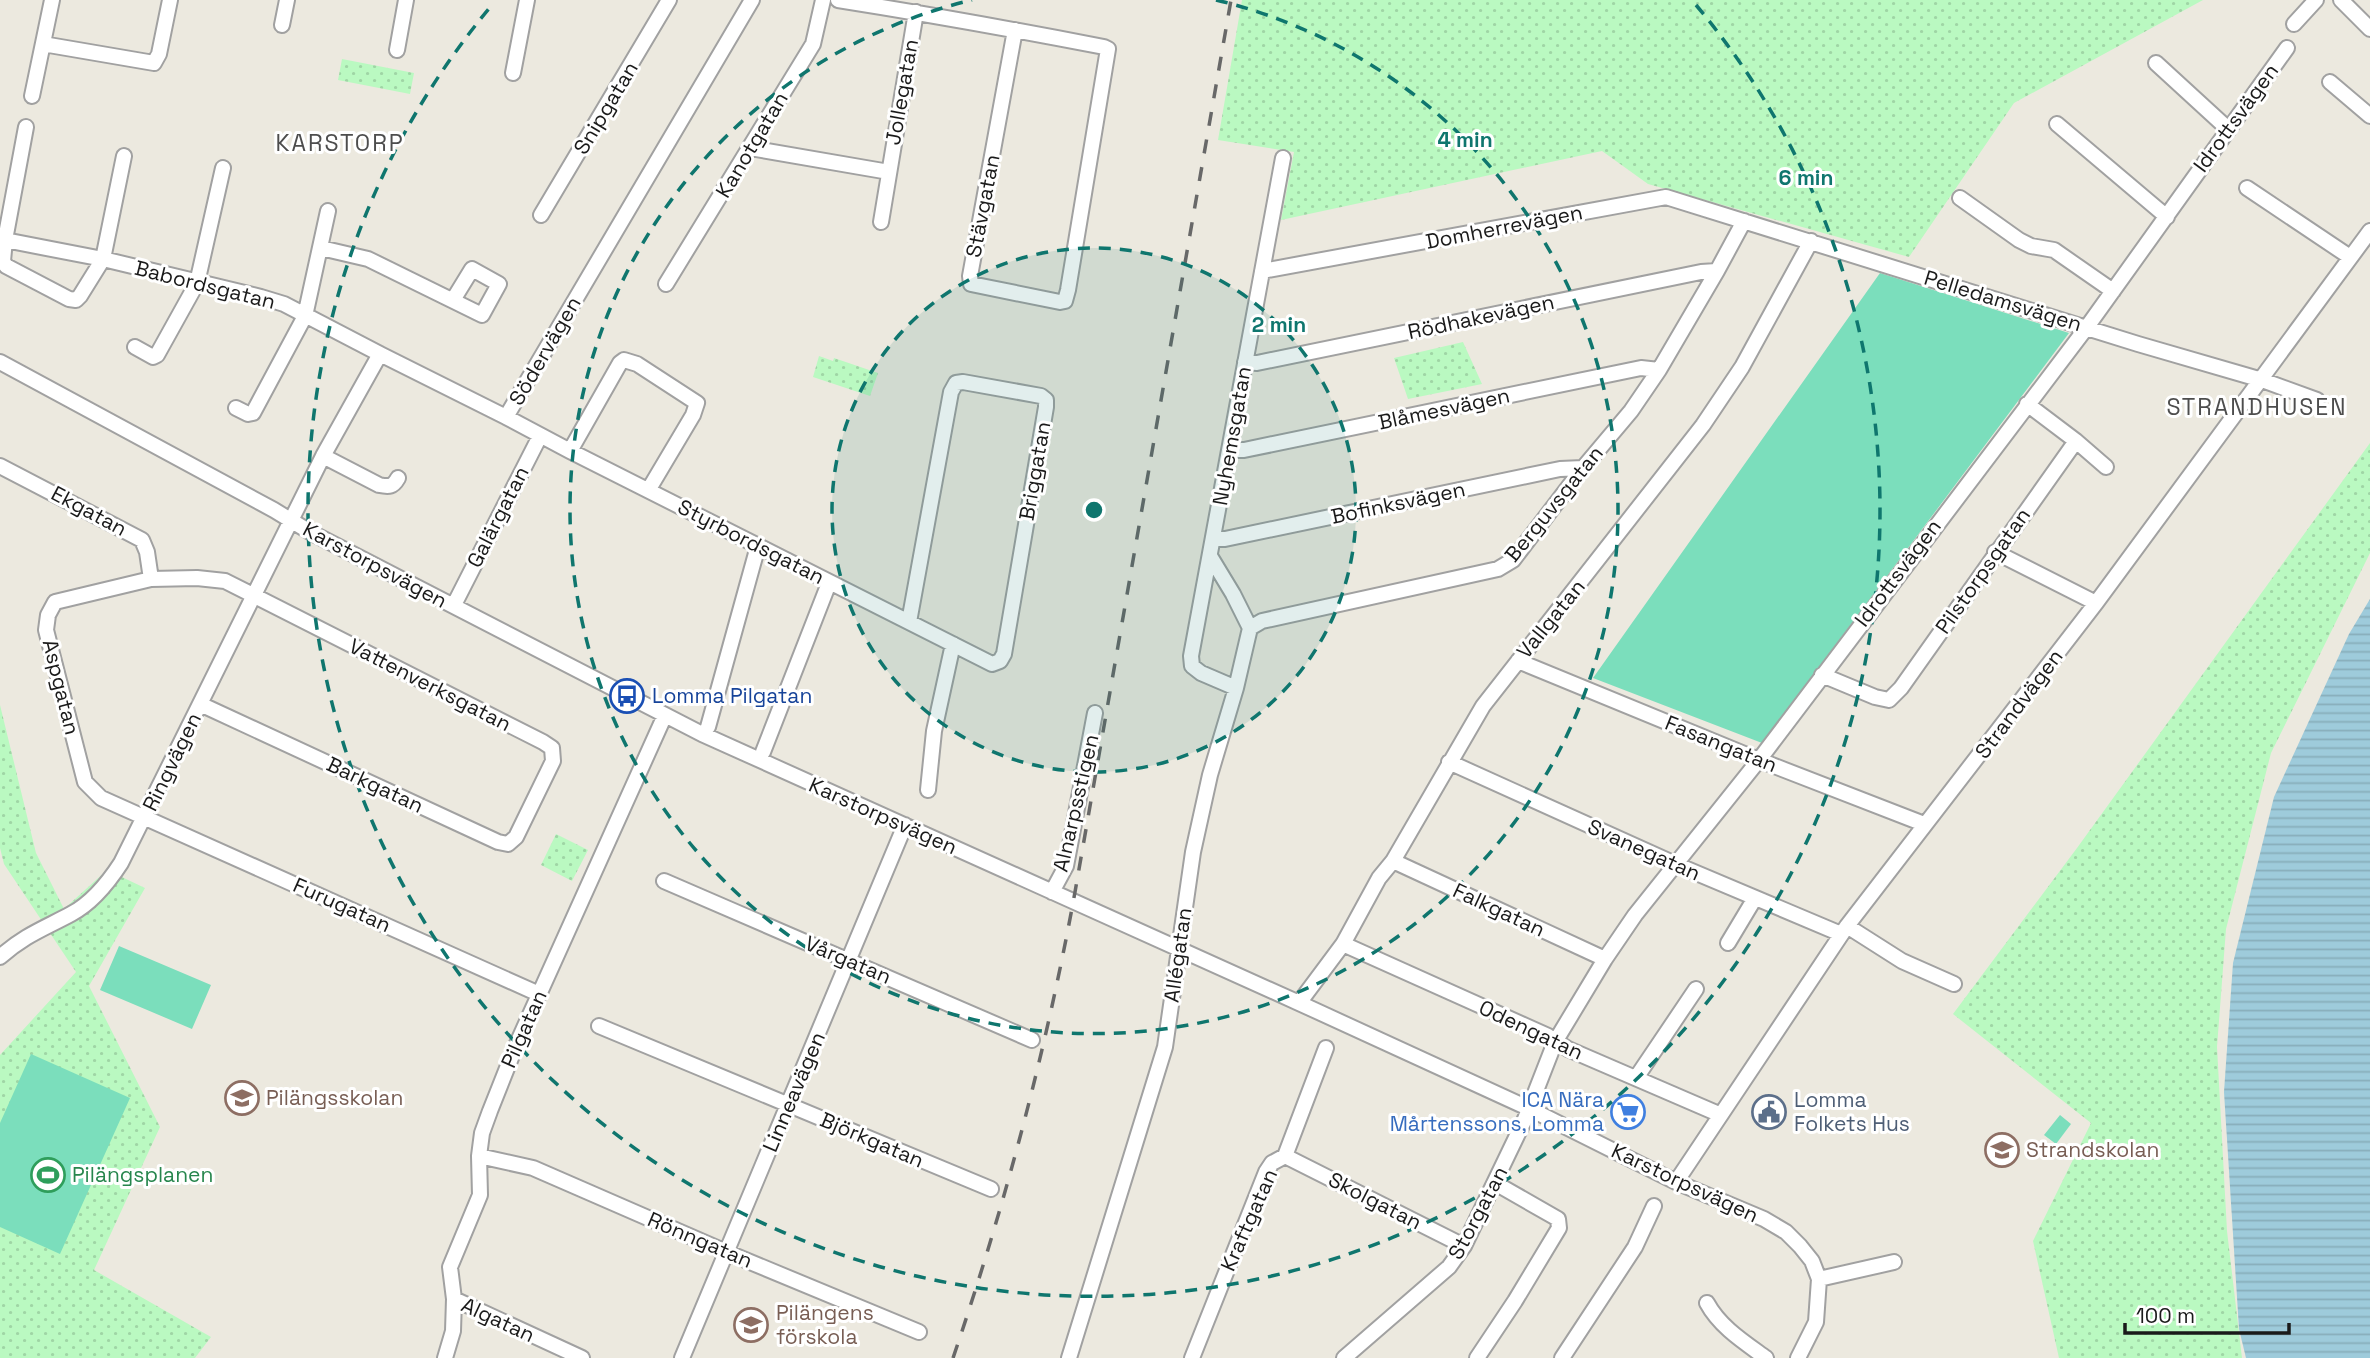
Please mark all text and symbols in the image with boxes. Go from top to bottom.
street label: Jollegatan [879,37,924,147]
street label: Snipgatan [567,56,644,159]
street label: Idrottsvägen [2187,58,2284,177]
street label: Kanotgatan [709,87,794,203]
text: 4 min [1437,126,1493,153]
district label: KARSTORP [276,128,404,158]
street label: Stävgatan [959,152,1006,260]
text: 6 min [1779,164,1833,191]
street label: Domherrevägen [1423,198,1585,255]
street label: Babordsgatan [132,254,278,315]
street label: Pelledamsvägen [1921,264,2085,337]
street label: Rödhakevägen [1405,288,1557,345]
street label: Södervägen [503,291,587,410]
text: 2 min [1252,311,1306,338]
street label: Nyhemsgatan [1206,364,1257,508]
street label: Blåmesvägen [1376,381,1512,436]
district label: STRANDHUSEN [2166,392,2348,422]
street label: Briggatan [1013,419,1056,522]
street label: Berguvsgatan [1499,440,1609,567]
street label: Galärgatan [461,462,535,572]
street label: Bofinksvägen [1328,475,1467,530]
street label: Ekgatan [47,479,132,542]
street label: Styrbordsgatan [673,493,829,590]
centre of rings [1082,498,1106,522]
street label: Pilstorpsgatan [1929,502,2036,639]
street label: Idrottsvägen [1848,514,1947,632]
street label: Karstorpsvägen [299,515,452,614]
street label: Vallgatan [1511,574,1591,664]
street label: Vattenverksgatan [345,632,516,737]
street label: Aspgatan [37,636,86,737]
street label: Strandvägen [1969,644,2069,764]
bus stop icon: Lomma Pilgatan [608,677,646,715]
place label: Lomma Pilgatan [652,682,812,709]
street label: Ringvägen [136,708,207,815]
street label: Fasangatan [1661,709,1781,778]
street label: Alnarpsstigen [1047,732,1104,874]
street label: Barkgatan [322,750,428,819]
street label: Karstorpsvägen [805,771,961,860]
street label: Svanegatan [1584,813,1705,886]
street label: Furugatan [289,871,395,938]
street label: Falkgatan [1449,876,1550,943]
street label: Allégatan [1157,906,1198,1004]
street label: Vårgatan [801,929,895,990]
street label: Pilgatan [494,986,553,1072]
street label: Odengatan [1475,994,1588,1066]
street label: Linneavägen [756,1028,831,1156]
school or university icon: Pilängsskolan [223,1079,261,1117]
place label: Pilängsskolan [266,1084,403,1111]
place label: ICA Nära Mårtenssons, Lomma [1390,1086,1604,1137]
place label: Lomma Folkets Hus [1794,1086,1910,1137]
supermarket icon: ICA Nära Mårtenssons, Lomma [1609,1093,1647,1131]
public building icon: Lomma Folkets Hus [1750,1093,1788,1131]
street label: Björkgatan [816,1106,928,1173]
school or university icon: Strandskolan [1983,1131,2021,1169]
place label: Strandskolan [2026,1136,2159,1163]
street label: Karstorpsvägen [1607,1137,1763,1228]
sports icon: Pilängsplanen [29,1156,67,1194]
place label: Pilängsplanen [72,1161,213,1188]
street label: Storgatan [1442,1161,1513,1264]
street label: Kraftgatan [1214,1164,1283,1275]
street label: Skolgatan [1324,1166,1426,1236]
street label: Rönngatan [644,1205,757,1274]
street label: Algatan [457,1291,539,1348]
scale bar [2125,1292,2290,1336]
place label: Pilängens förskola [776,1299,874,1350]
text: 100 m [2136,1302,2195,1329]
school or university icon: Pilängens förskola [732,1306,770,1344]

